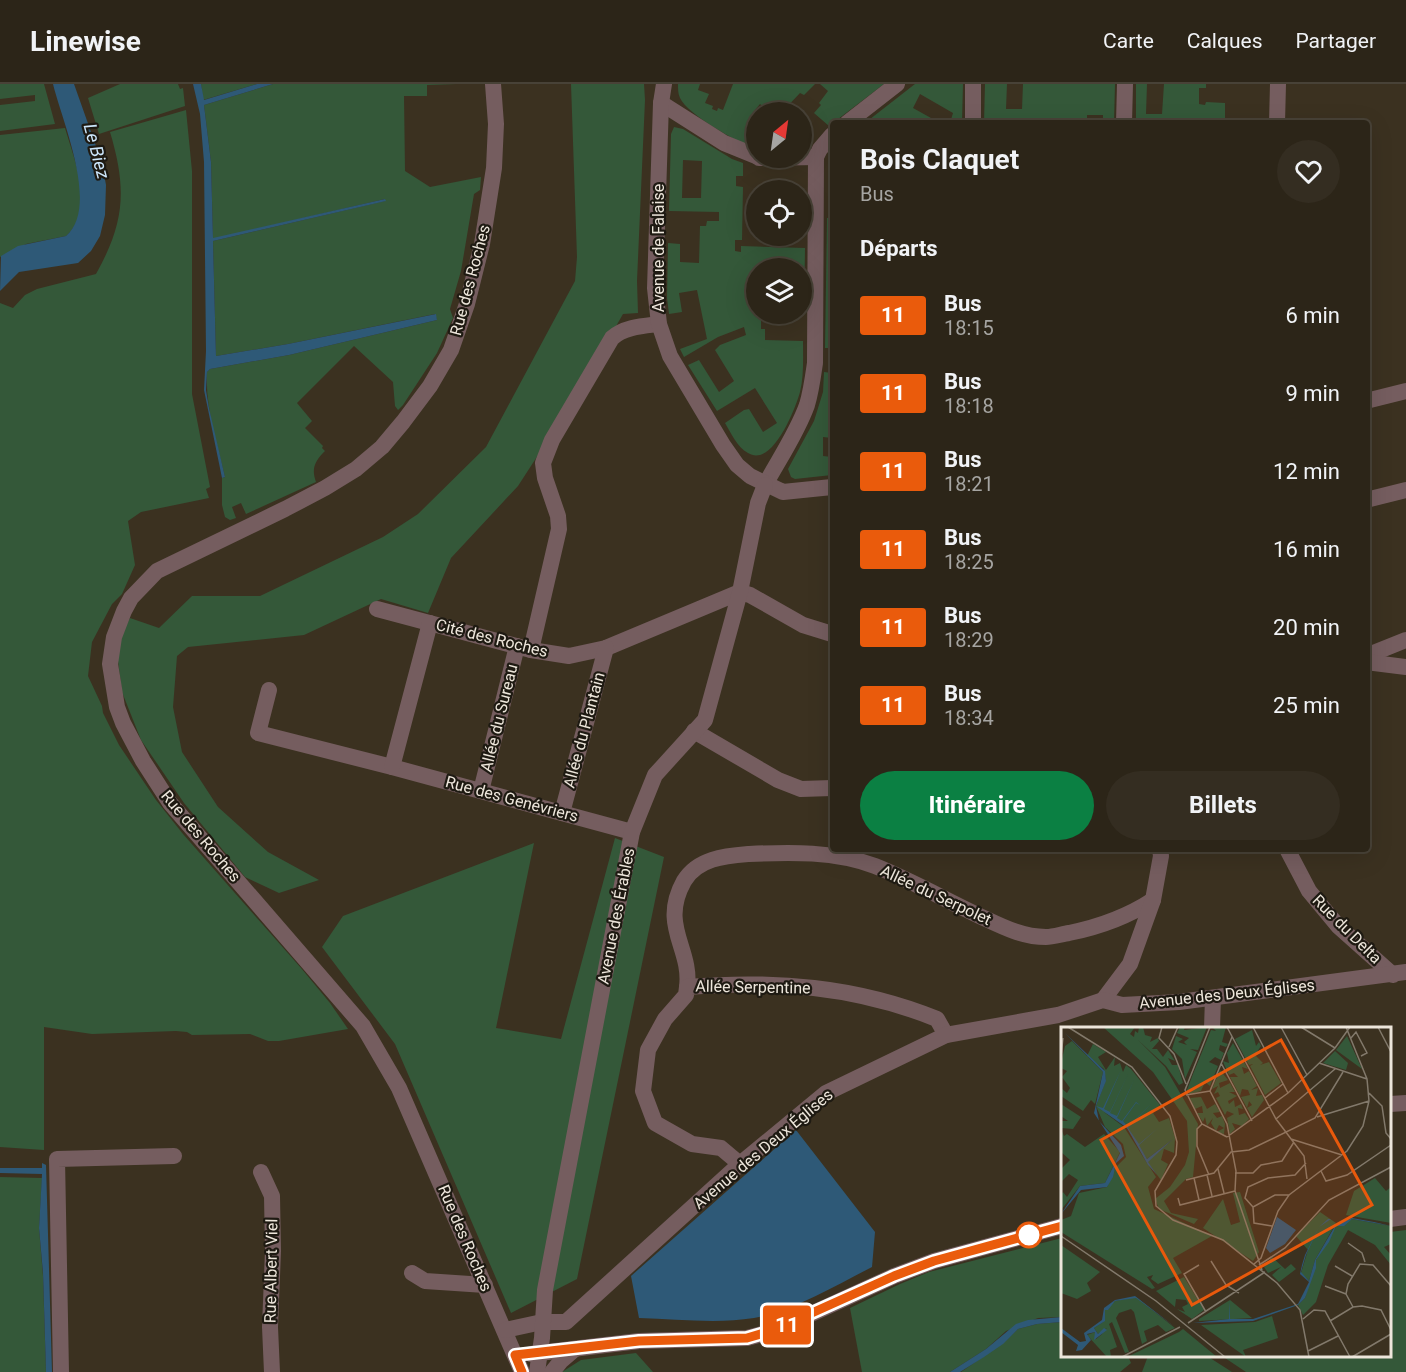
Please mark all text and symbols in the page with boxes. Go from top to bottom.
text: Linewise [30,25,141,58]
text: Carte [1103,29,1154,53]
text: Calques [1187,29,1262,53]
text: Partager [1295,29,1376,53]
north arrow [746,102,812,168]
map controls [746,102,812,324]
water label: Le Biez [80,121,114,181]
button: heart [1277,140,1340,203]
text: Bois Claquet [860,143,1019,176]
button: locate [746,180,812,246]
text: Bus [860,182,894,206]
street label: Avenue de Falaise [649,184,668,312]
street label: Rue des Roches [446,223,494,337]
text: Départs [860,236,938,261]
button: layers [746,258,812,324]
text: Bus [944,291,982,316]
text: 11 [881,303,905,327]
text: 6 min [1285,303,1340,328]
text: 18:15 [944,316,994,340]
text: Bus [944,369,982,394]
text: 11 [881,381,905,405]
text: 9 min [1285,381,1340,406]
text: 18:18 [944,394,994,418]
text: Bus [944,447,982,472]
text: 11 [881,459,905,483]
text: 12 min [1273,459,1340,484]
text: 18:21 [944,472,994,496]
text: Bus [944,525,982,550]
text: 11 [881,537,905,561]
text: 16 min [1273,537,1340,562]
text: 18:25 [944,550,994,574]
text: Bus [944,603,982,628]
street label: Cité des Roches [434,615,550,661]
text: 11 [881,615,905,639]
text: 20 min [1273,615,1340,640]
text: 18:29 [944,628,994,652]
street label: Allée du Sureau [476,662,522,774]
street label: Allée du Plantain [559,670,609,790]
text: Bus [944,681,982,706]
text: 11 [881,693,905,717]
text: 25 min [1273,693,1340,718]
text: 18:34 [944,706,994,730]
button: Itinéraire [860,771,1094,840]
button: Billets [1106,771,1340,840]
street label: Rue des Genévriers [444,772,580,826]
street label: Rue des Roches [157,786,245,886]
street label: Avenue des Érables [593,846,639,986]
street label: Allée du Serpolet [878,861,994,929]
street label: Rue du Delta [1309,891,1385,967]
street label: Avenue des Deux Églises [1138,975,1316,1013]
street label: Allée Serpentine [695,976,811,998]
inset map [1061,1027,1391,1357]
street label: Avenue des Deux Églises [689,1085,837,1213]
street label: Rue des Roches [434,1182,496,1294]
street label: Rue Albert Viel [261,1219,281,1323]
unlabelled marker [1016,1222,1042,1248]
line badge: 11 [760,1306,814,1344]
text: 11 [775,1313,799,1337]

